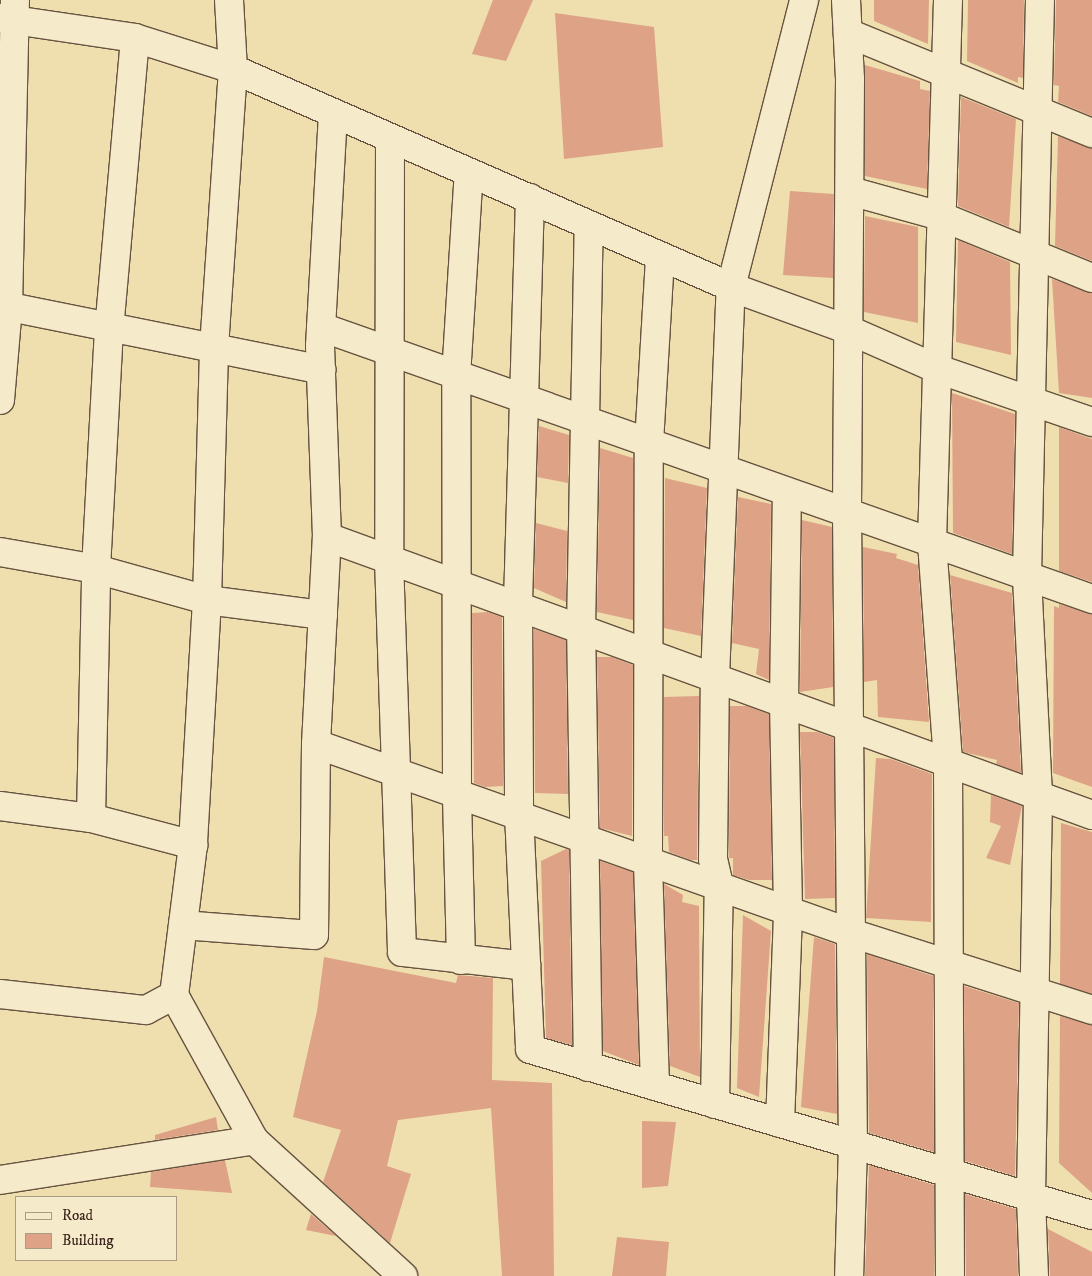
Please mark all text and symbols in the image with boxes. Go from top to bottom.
legend [15,1196,178,1261]
text: Road [62,1206,93,1225]
text: Building [62,1231,114,1250]

